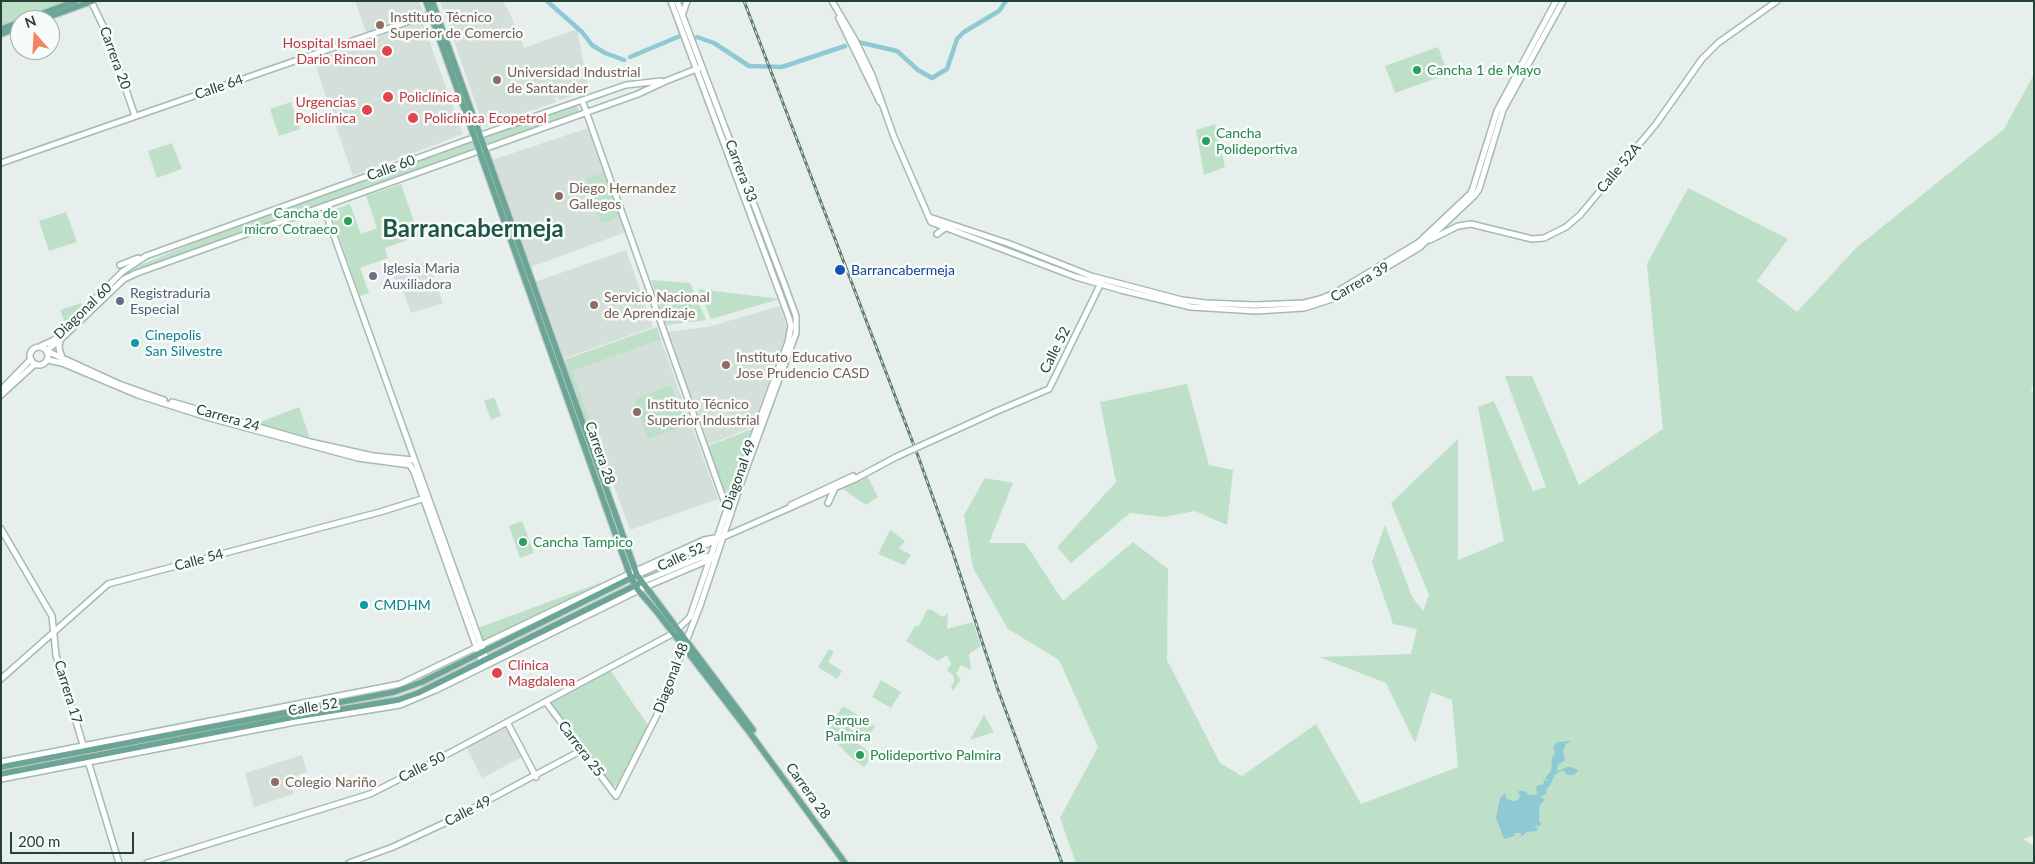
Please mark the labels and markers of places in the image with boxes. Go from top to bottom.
place label: Instituto Técnico Superior de Comercio [390,9,523,41]
marker: Instituto Técnico Superior de Comercio [374,19,386,31]
place label: Hospital Ismael Dario Rincon [283,35,376,68]
marker: Hospital Ismael Dario Rincon [380,44,394,58]
place label: Cancha 1 de Mayo [1427,62,1541,78]
place label: Universidad Industrial de Santander [507,64,640,96]
marker: Cancha 1 de Mayo [1411,64,1423,76]
marker: Universidad Industrial de Santander [491,74,503,86]
place label: Policlínica [399,89,460,105]
marker: Policlínica [381,90,395,104]
place label: Urgencias Policlínica [295,94,356,126]
marker: Urgencias Policlínica [360,103,374,117]
place label: Policlínica Ecopetrol [424,110,547,126]
marker: Policlínica Ecopetrol [406,111,420,125]
place label: Cancha Polideportiva [1216,125,1297,158]
marker: Cancha Polideportiva [1200,135,1212,147]
place label: Diego Hernandez Gallegos [569,180,676,212]
marker: Diego Hernandez Gallegos [553,190,565,202]
place label: Cancha de micro Cotraeco [244,205,338,238]
marker: Cancha de micro Cotraeco [342,215,354,227]
place label: Iglesia Maria Auxiliadora [383,260,460,292]
place label: Barrancabermeja [851,262,955,278]
marker: Barrancabermeja [833,263,847,277]
marker: Iglesia Maria Auxiliadora [367,270,379,282]
place label: Registraduria Especial [130,285,210,318]
place label: Servicio Nacional de Aprendizaje [604,289,710,322]
marker: Registraduria Especial [114,295,126,307]
marker: Servicio Nacional de Aprendizaje [588,299,600,311]
place label: Cinepolis San Silvestre [145,327,223,360]
marker: Cinepolis San Silvestre [129,337,141,349]
place label: Instituto Educativo Jose Prudencio CASD [736,349,869,382]
marker: Instituto Educativo Jose Prudencio CASD [720,359,732,371]
place label: Instituto Técnico Superior Industrial [647,396,760,428]
marker: Instituto Técnico Superior Industrial [631,406,643,418]
place label: Cancha Tampico [533,534,633,550]
marker: Cancha Tampico [517,536,529,548]
place label: CMDHM [374,597,431,613]
marker: CMDHM [358,599,370,611]
place label: Clínica Magdalena [508,657,575,690]
marker: Clínica Magdalena [490,666,504,680]
place label: Polideportivo Palmira [870,747,1001,763]
marker: Polideportivo Palmira [854,749,866,761]
place label: Colegio Nariño [285,774,377,790]
marker: Colegio Nariño [269,776,281,788]

